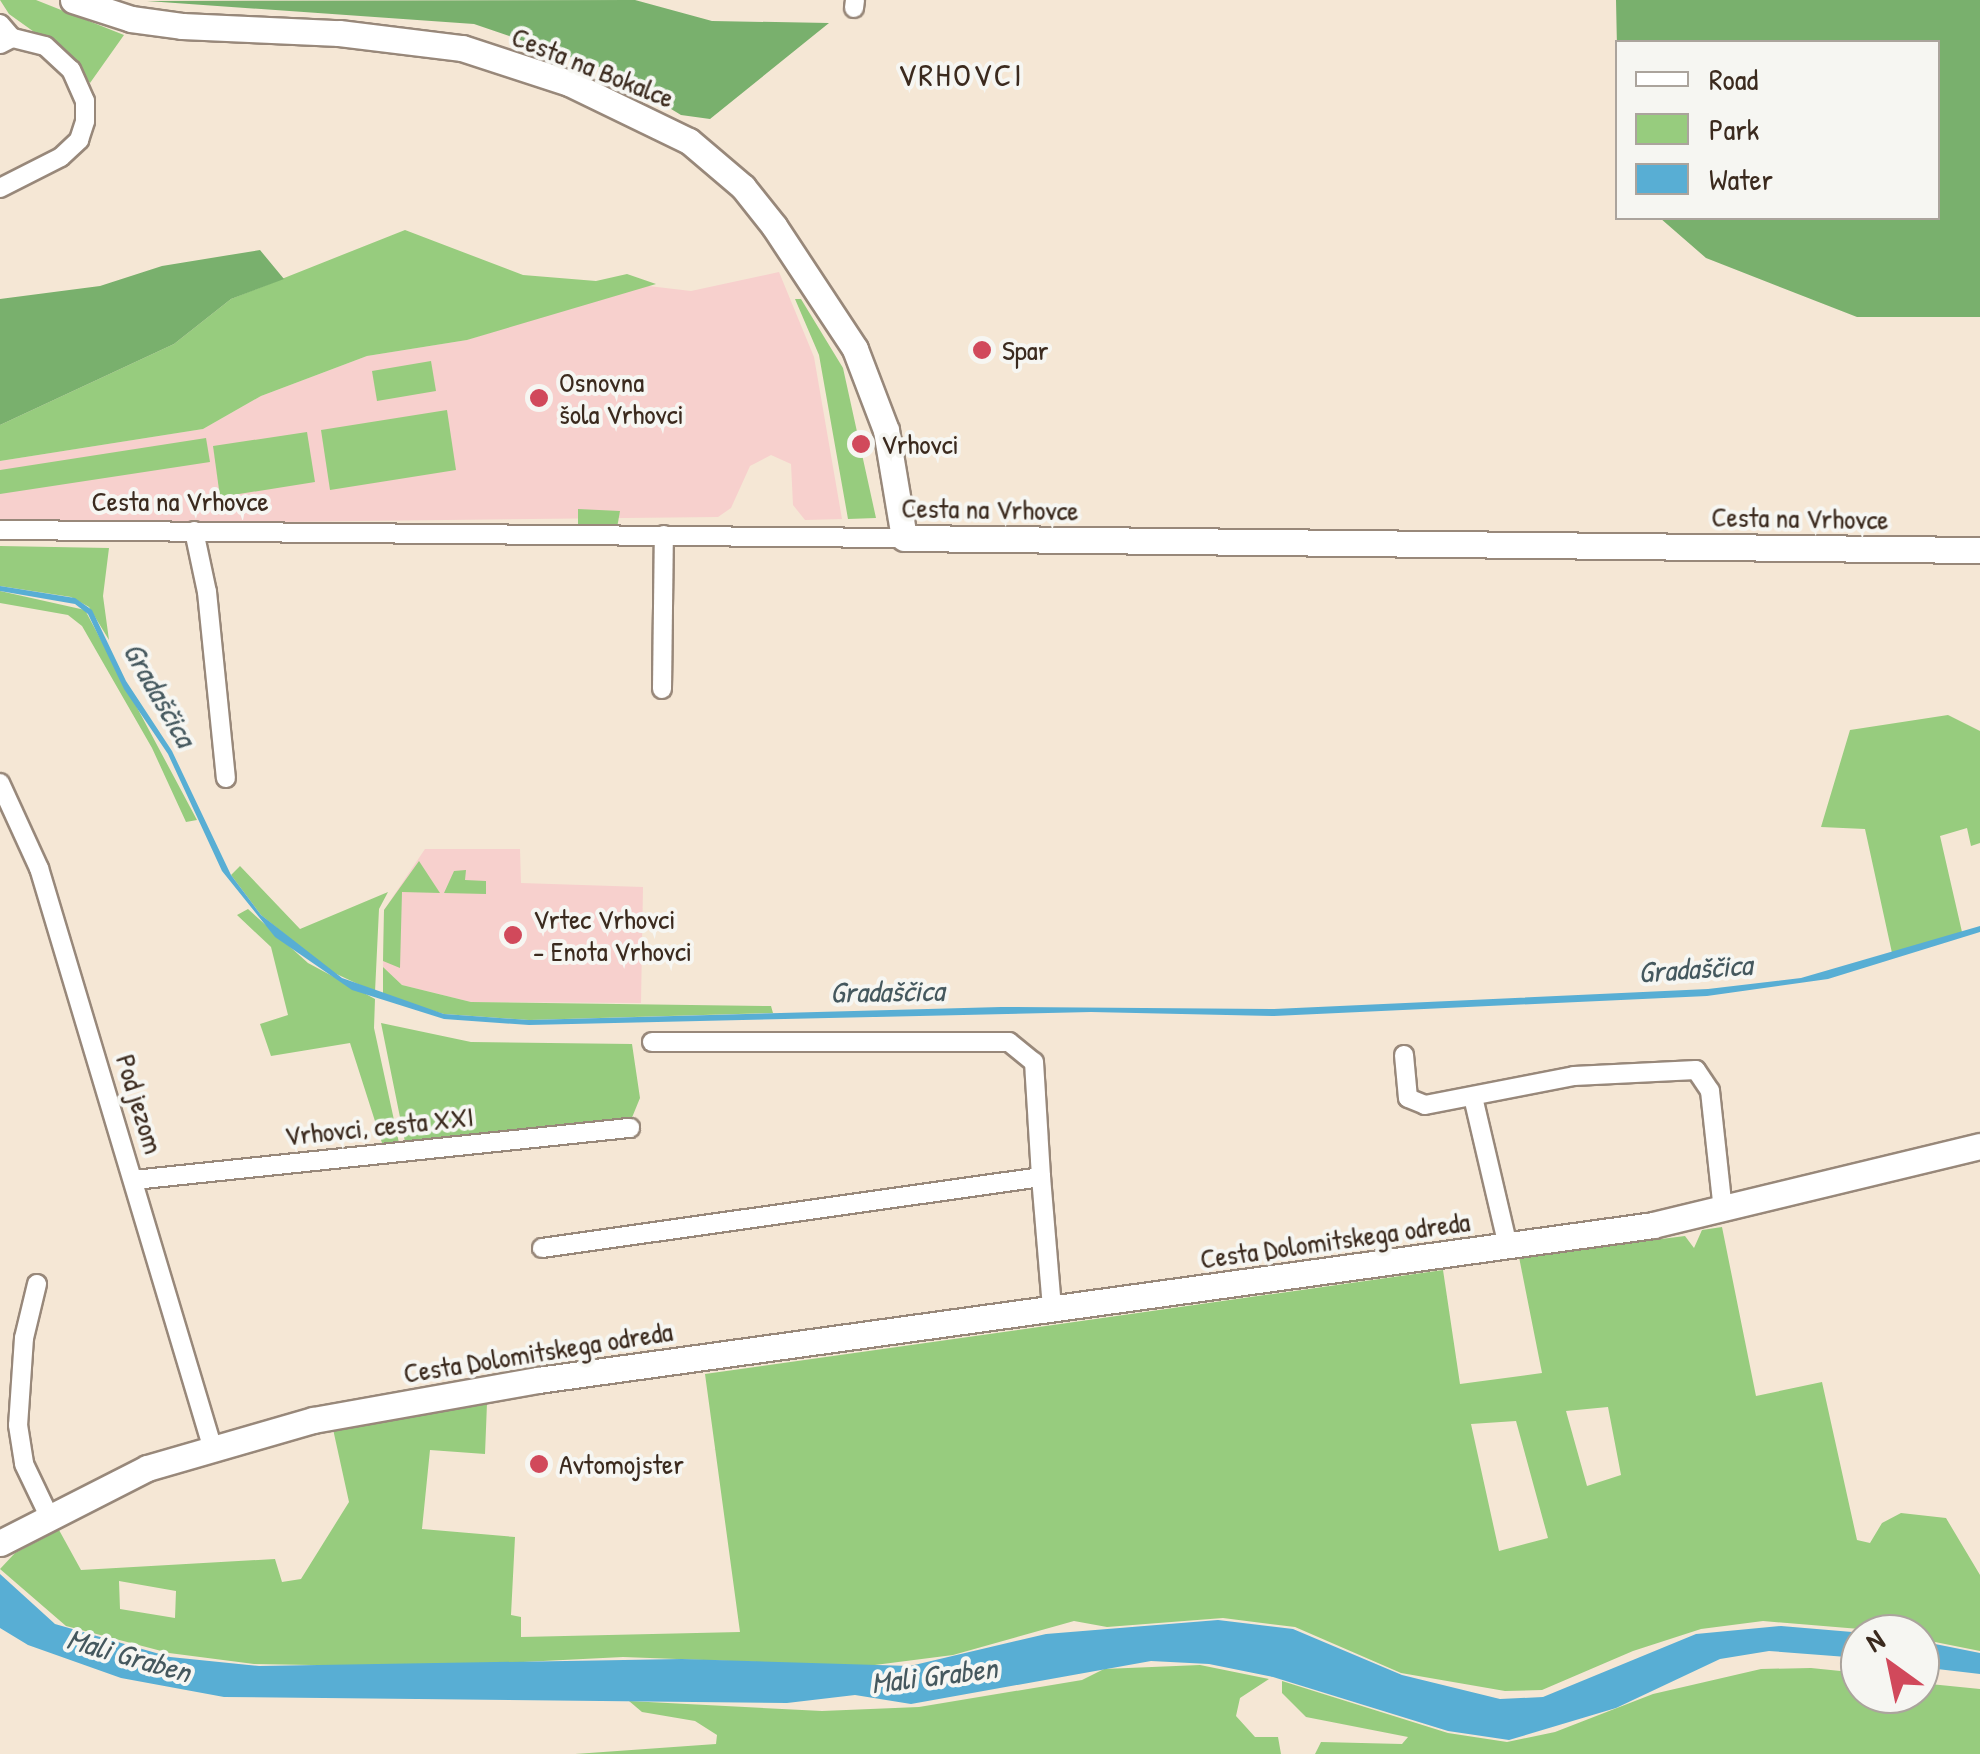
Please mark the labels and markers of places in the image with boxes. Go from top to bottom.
place label: Spar [1002,333,1049,367]
marker: Spar [971,339,993,361]
place label: Osnovna šola Vrhovci [559,365,684,431]
marker: Osnovna šola Vrhovci [528,387,550,409]
place label: Vrhovci [881,427,959,461]
marker: Vrhovci [850,433,872,455]
place label: Vrtec Vrhovci - Enota Vrhovci [533,902,692,968]
marker: Vrtec Vrhovci - Enota Vrhovci [502,924,524,946]
place label: Avtomojster [559,1447,684,1481]
marker: Avtomojster [528,1453,550,1475]

